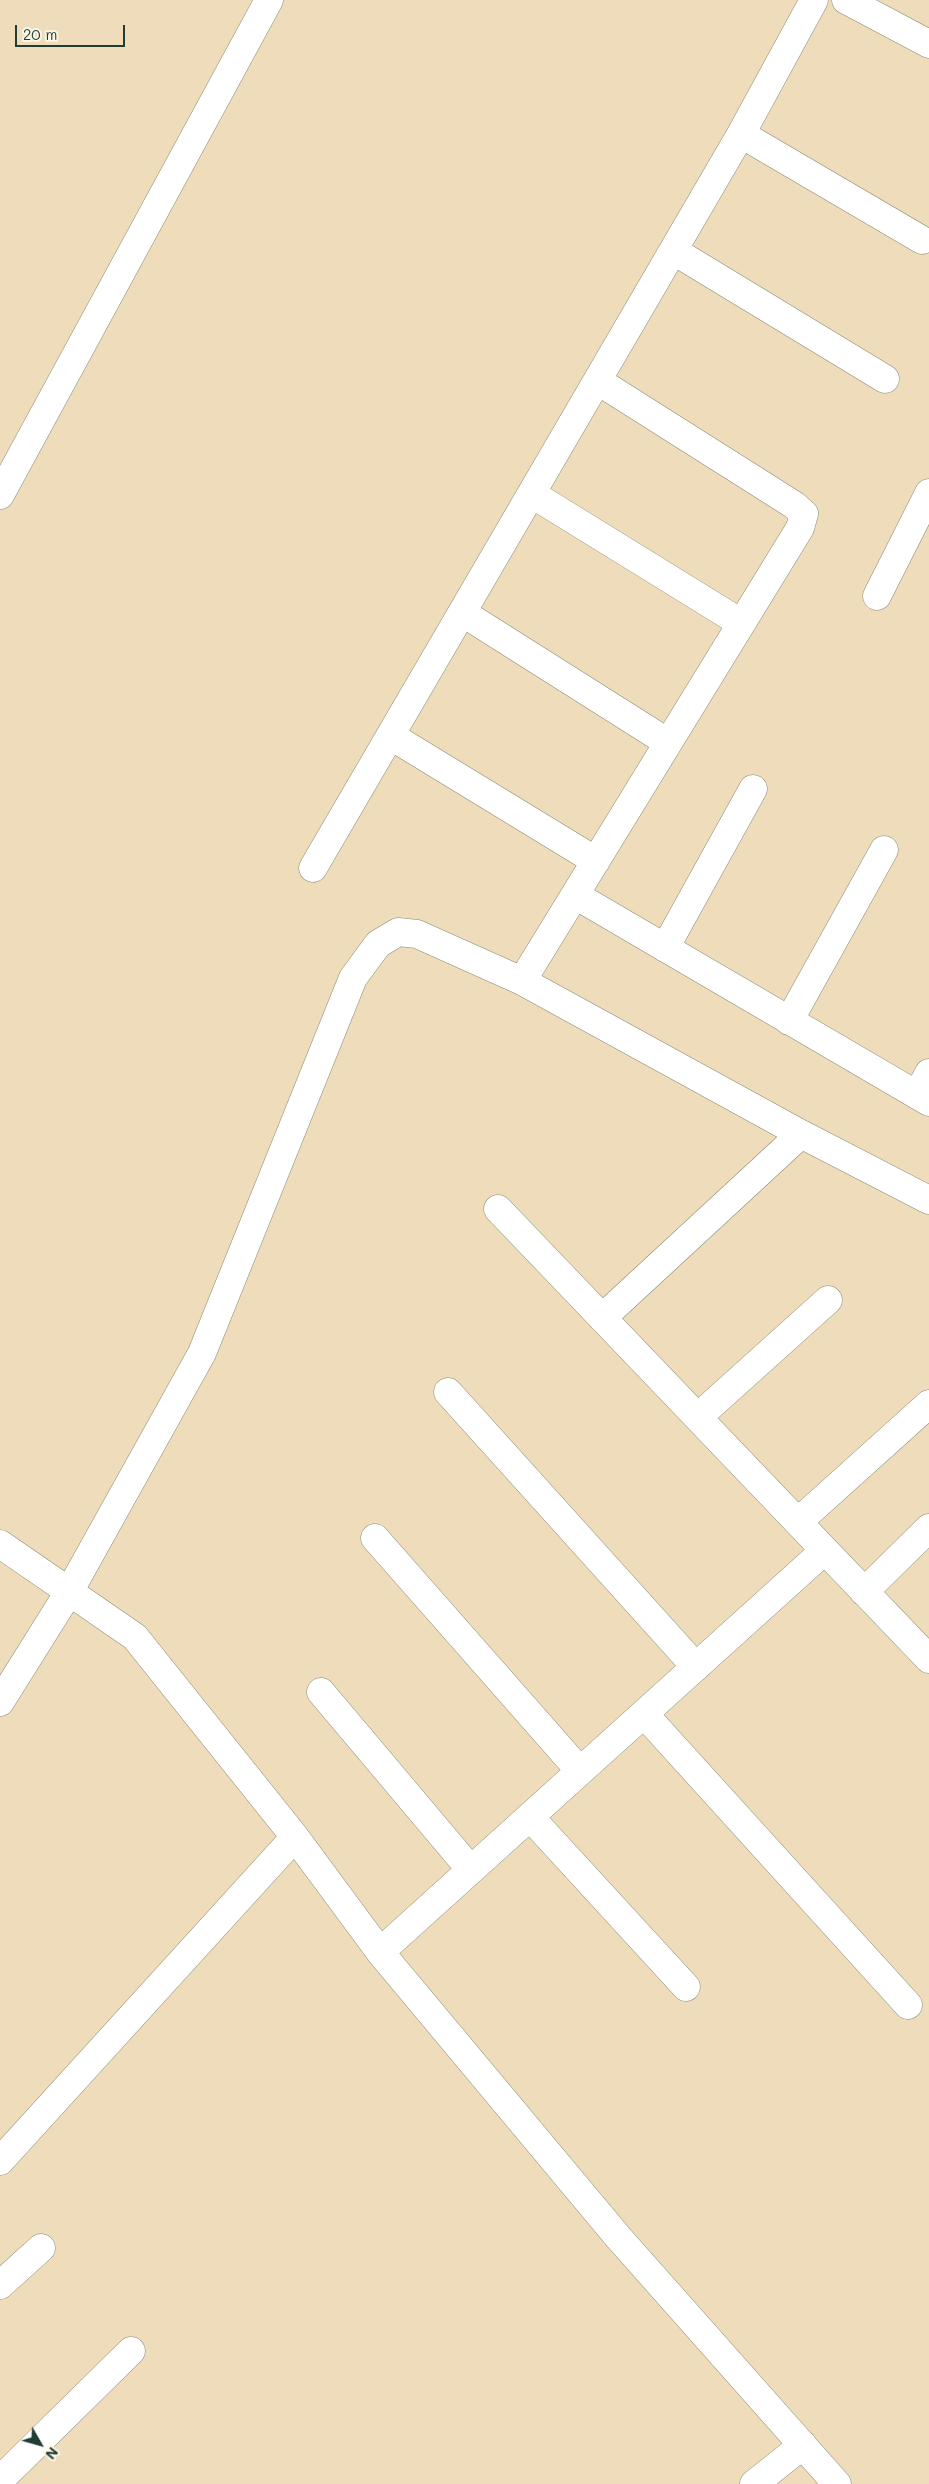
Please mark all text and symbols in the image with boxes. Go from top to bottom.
scale bar [18,15,128,47]
text: 20 m [23,24,57,44]
north arrow [15,2419,65,2469]
text: N [41,2443,63,2464]

